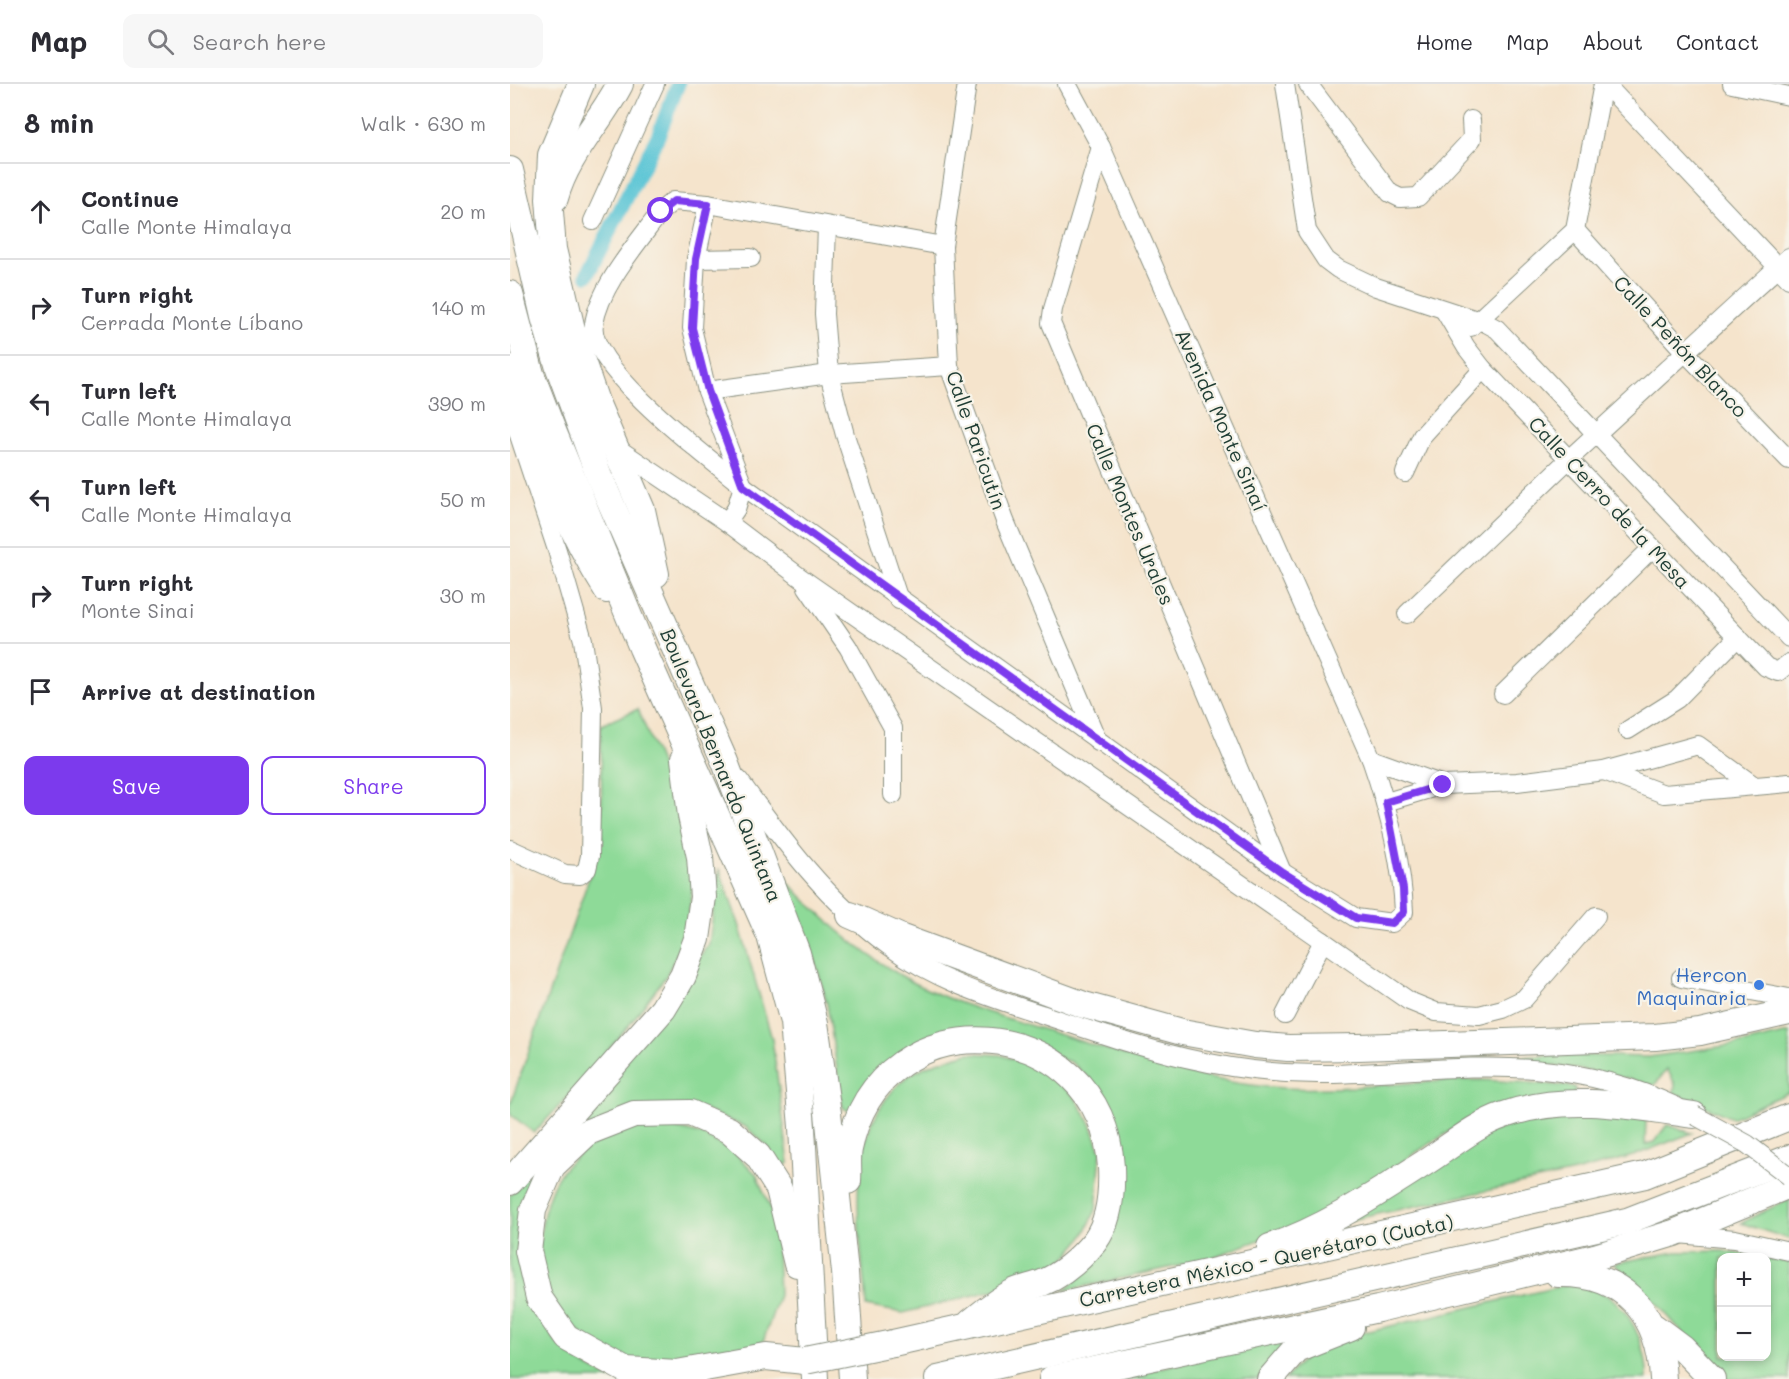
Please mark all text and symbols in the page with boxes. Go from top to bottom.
search box [123,14,543,68]
text: Map [30,23,87,59]
icon: search [144,25,177,58]
text: Search here [192,27,326,56]
text: Home [1416,28,1473,55]
text: Map [1506,28,1549,55]
text: About [1582,28,1643,55]
text: Contact [1676,28,1759,55]
text: 8 min [24,106,94,140]
text: Walk · 630 m [360,110,486,136]
text: Continue [81,184,179,213]
icon: ahead [24,195,57,228]
route start [647,197,673,223]
text: 20 m [440,198,486,224]
text: Calle Monte Himalaya [81,213,292,239]
street label: Calle Peñón Blanco [1608,269,1754,423]
text: Turn right [81,280,193,309]
icon: right [24,291,57,324]
text: 140 m [431,294,486,320]
text: Cerrada Monte Líbano [81,309,303,335]
street label: Avenida Monte Sinaí [1170,325,1274,515]
street label: Calle Paricutín [941,367,1013,513]
text: Turn left [81,376,177,405]
icon: left [24,387,57,420]
text: 390 m [428,390,486,416]
text: Calle Monte Himalaya [81,405,292,431]
street label: Calle Cerro de la Mesa [1523,410,1697,594]
street label: Calle Montes Urales [1081,419,1181,609]
text: Turn left [81,472,177,501]
icon: left [24,483,57,516]
text: 50 m [440,486,486,512]
text: Calle Monte Himalaya [81,501,292,527]
text: Turn right [81,568,193,597]
icon: right [24,579,57,612]
text: 30 m [440,582,486,608]
text: Monte Sinai [81,597,195,623]
street label: Boulevard Bernardo Quintana [655,624,789,906]
icon: arrive [24,675,57,708]
text: Arrive at destination [81,677,316,706]
button: Save [24,756,249,815]
button: Share [261,756,486,815]
route end [1429,771,1455,797]
place label: Hercon Maquinaria [1637,961,1747,1010]
marker: Hercon Maquinaria [1752,978,1766,992]
street label: Carretera México - Querétaro (Cuota) [1077,1208,1455,1312]
map controls [1717,1253,1771,1361]
button: + [1717,1253,1771,1307]
button: − [1717,1307,1771,1361]

